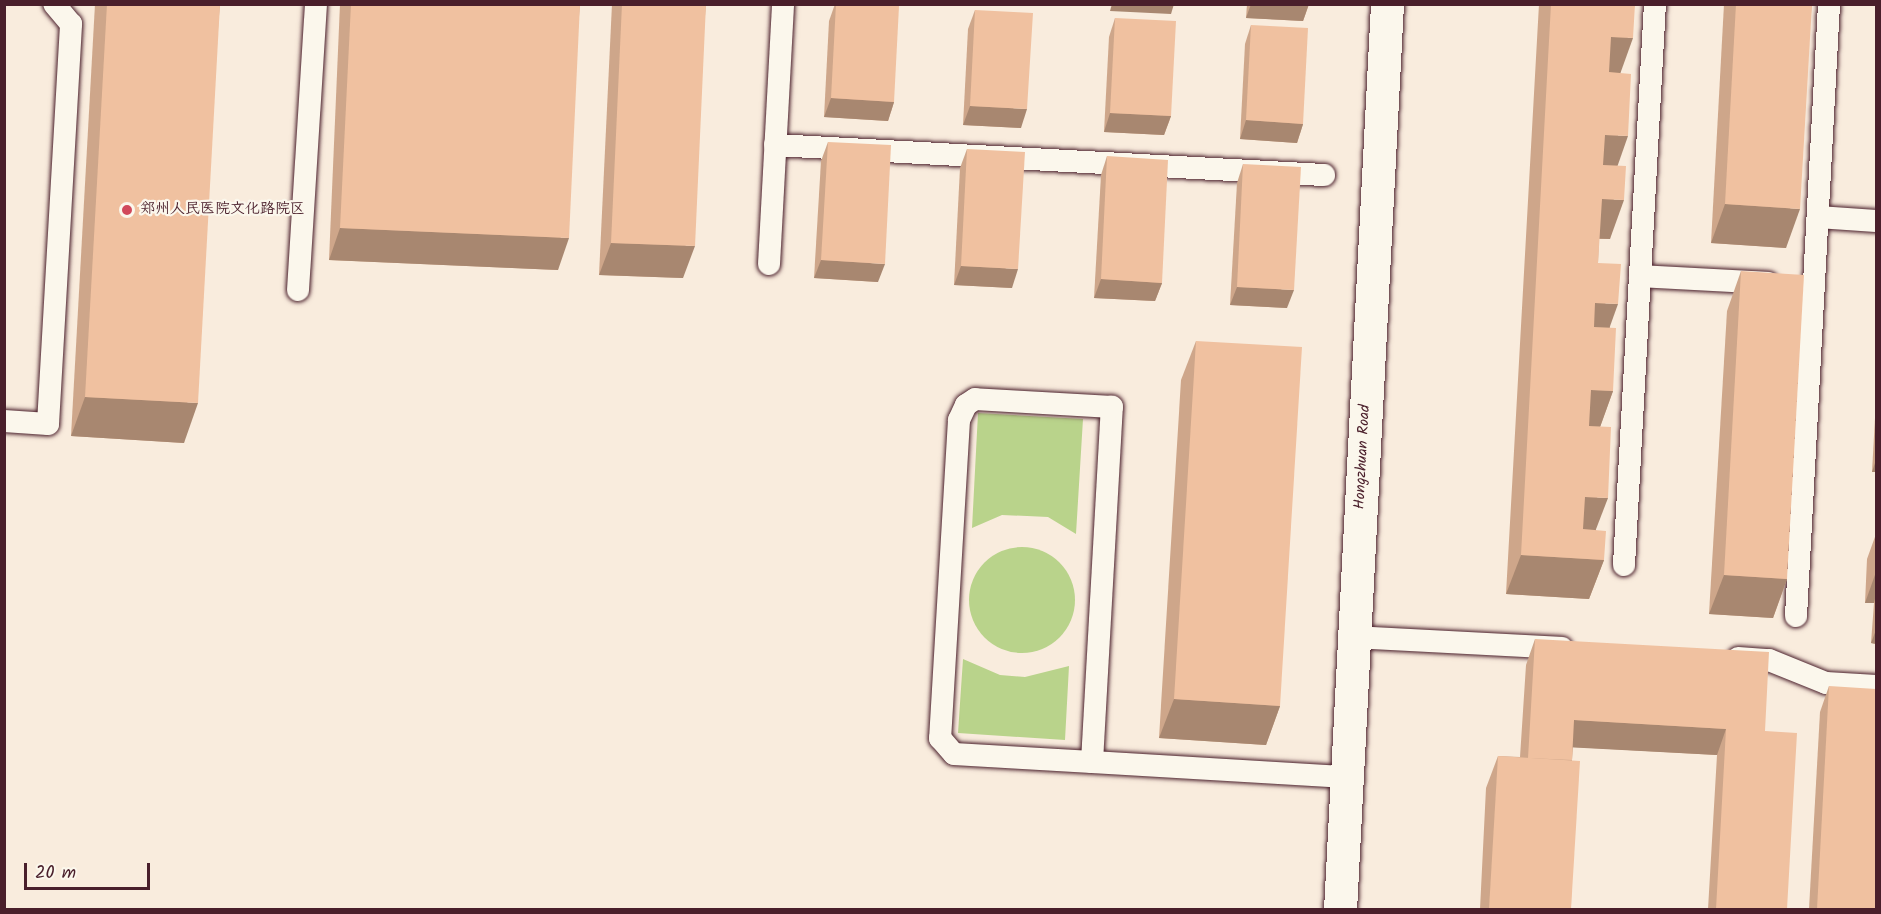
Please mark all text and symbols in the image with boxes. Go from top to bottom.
marker: 郑州人民医院文化路院区 [118,201,136,219]
place label: 郑州人民医院文化路院区 [140,201,305,219]
street label: Hongzhuan Road [1351,404,1375,510]
scale bar [27,851,153,889]
text: 20 m [35,859,76,888]

